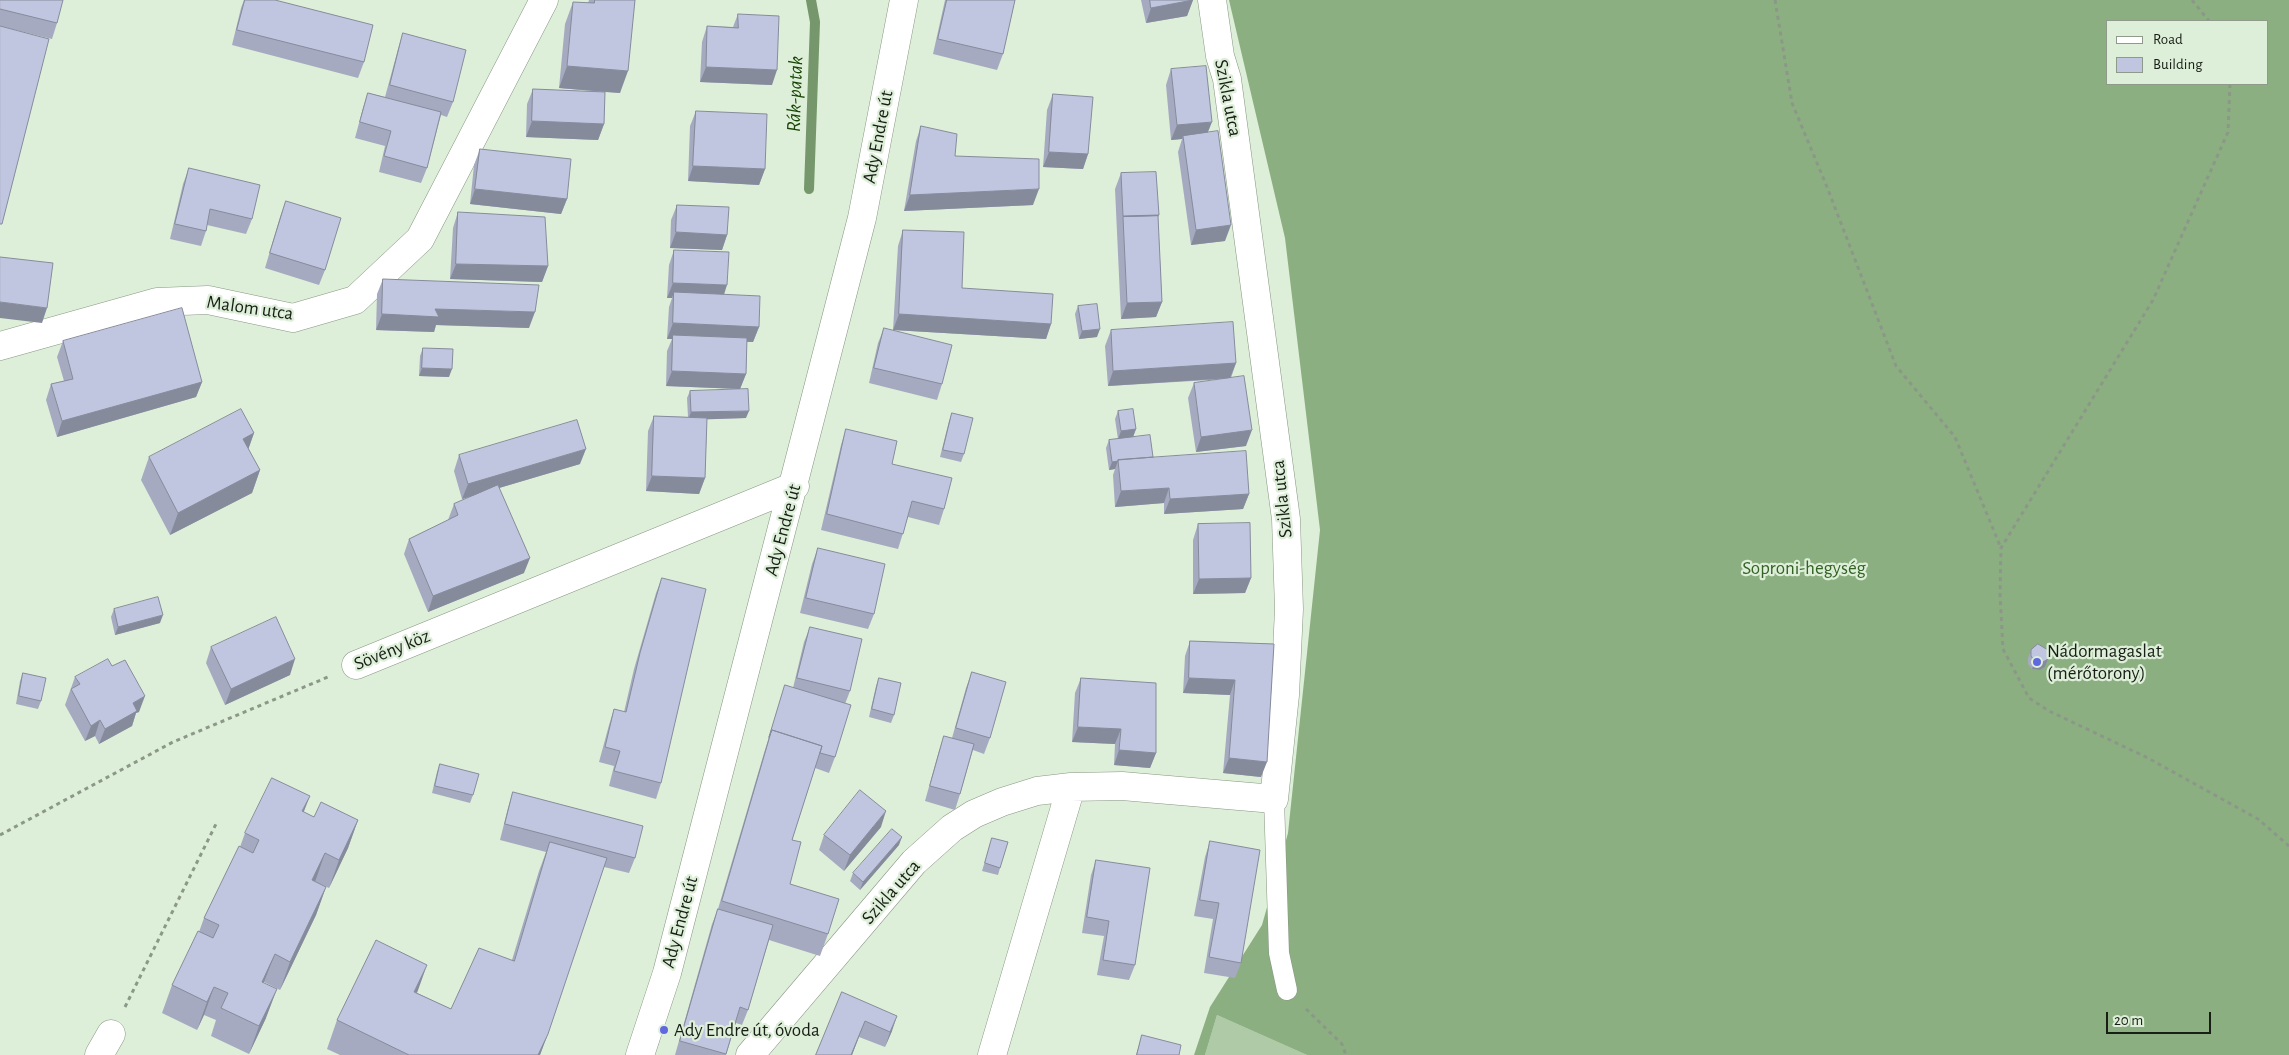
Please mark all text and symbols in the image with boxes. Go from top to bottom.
legend [2106,20,2269,85]
text: Road [2153,32,2183,47]
water label: Rák-patak [782,56,808,132]
text: Building [2153,57,2203,72]
street label: Szikla utca [1209,58,1247,138]
street label: Ady Endre út [858,89,898,185]
street label: Malom utca [205,291,295,325]
street label: Szikla utca [1267,459,1297,539]
street label: Ady Endre út [760,482,806,578]
park label: Soproni-hegység [1742,557,1866,579]
street label: Sövény köz [351,624,433,676]
place label: Nádormagaslat (mérőtorony) [2047,640,2162,684]
marker: Nádormagaslat (mérőtorony) [2031,656,2043,668]
street label: Szikla utca [857,855,925,929]
street label: Ady Endre út [657,874,703,970]
scale bar [2109,1002,2214,1034]
text: 20 m [2114,1013,2143,1028]
place label: Ady Endre út, óvoda [674,1019,820,1041]
marker: Ady Endre út, óvoda [658,1024,670,1036]

